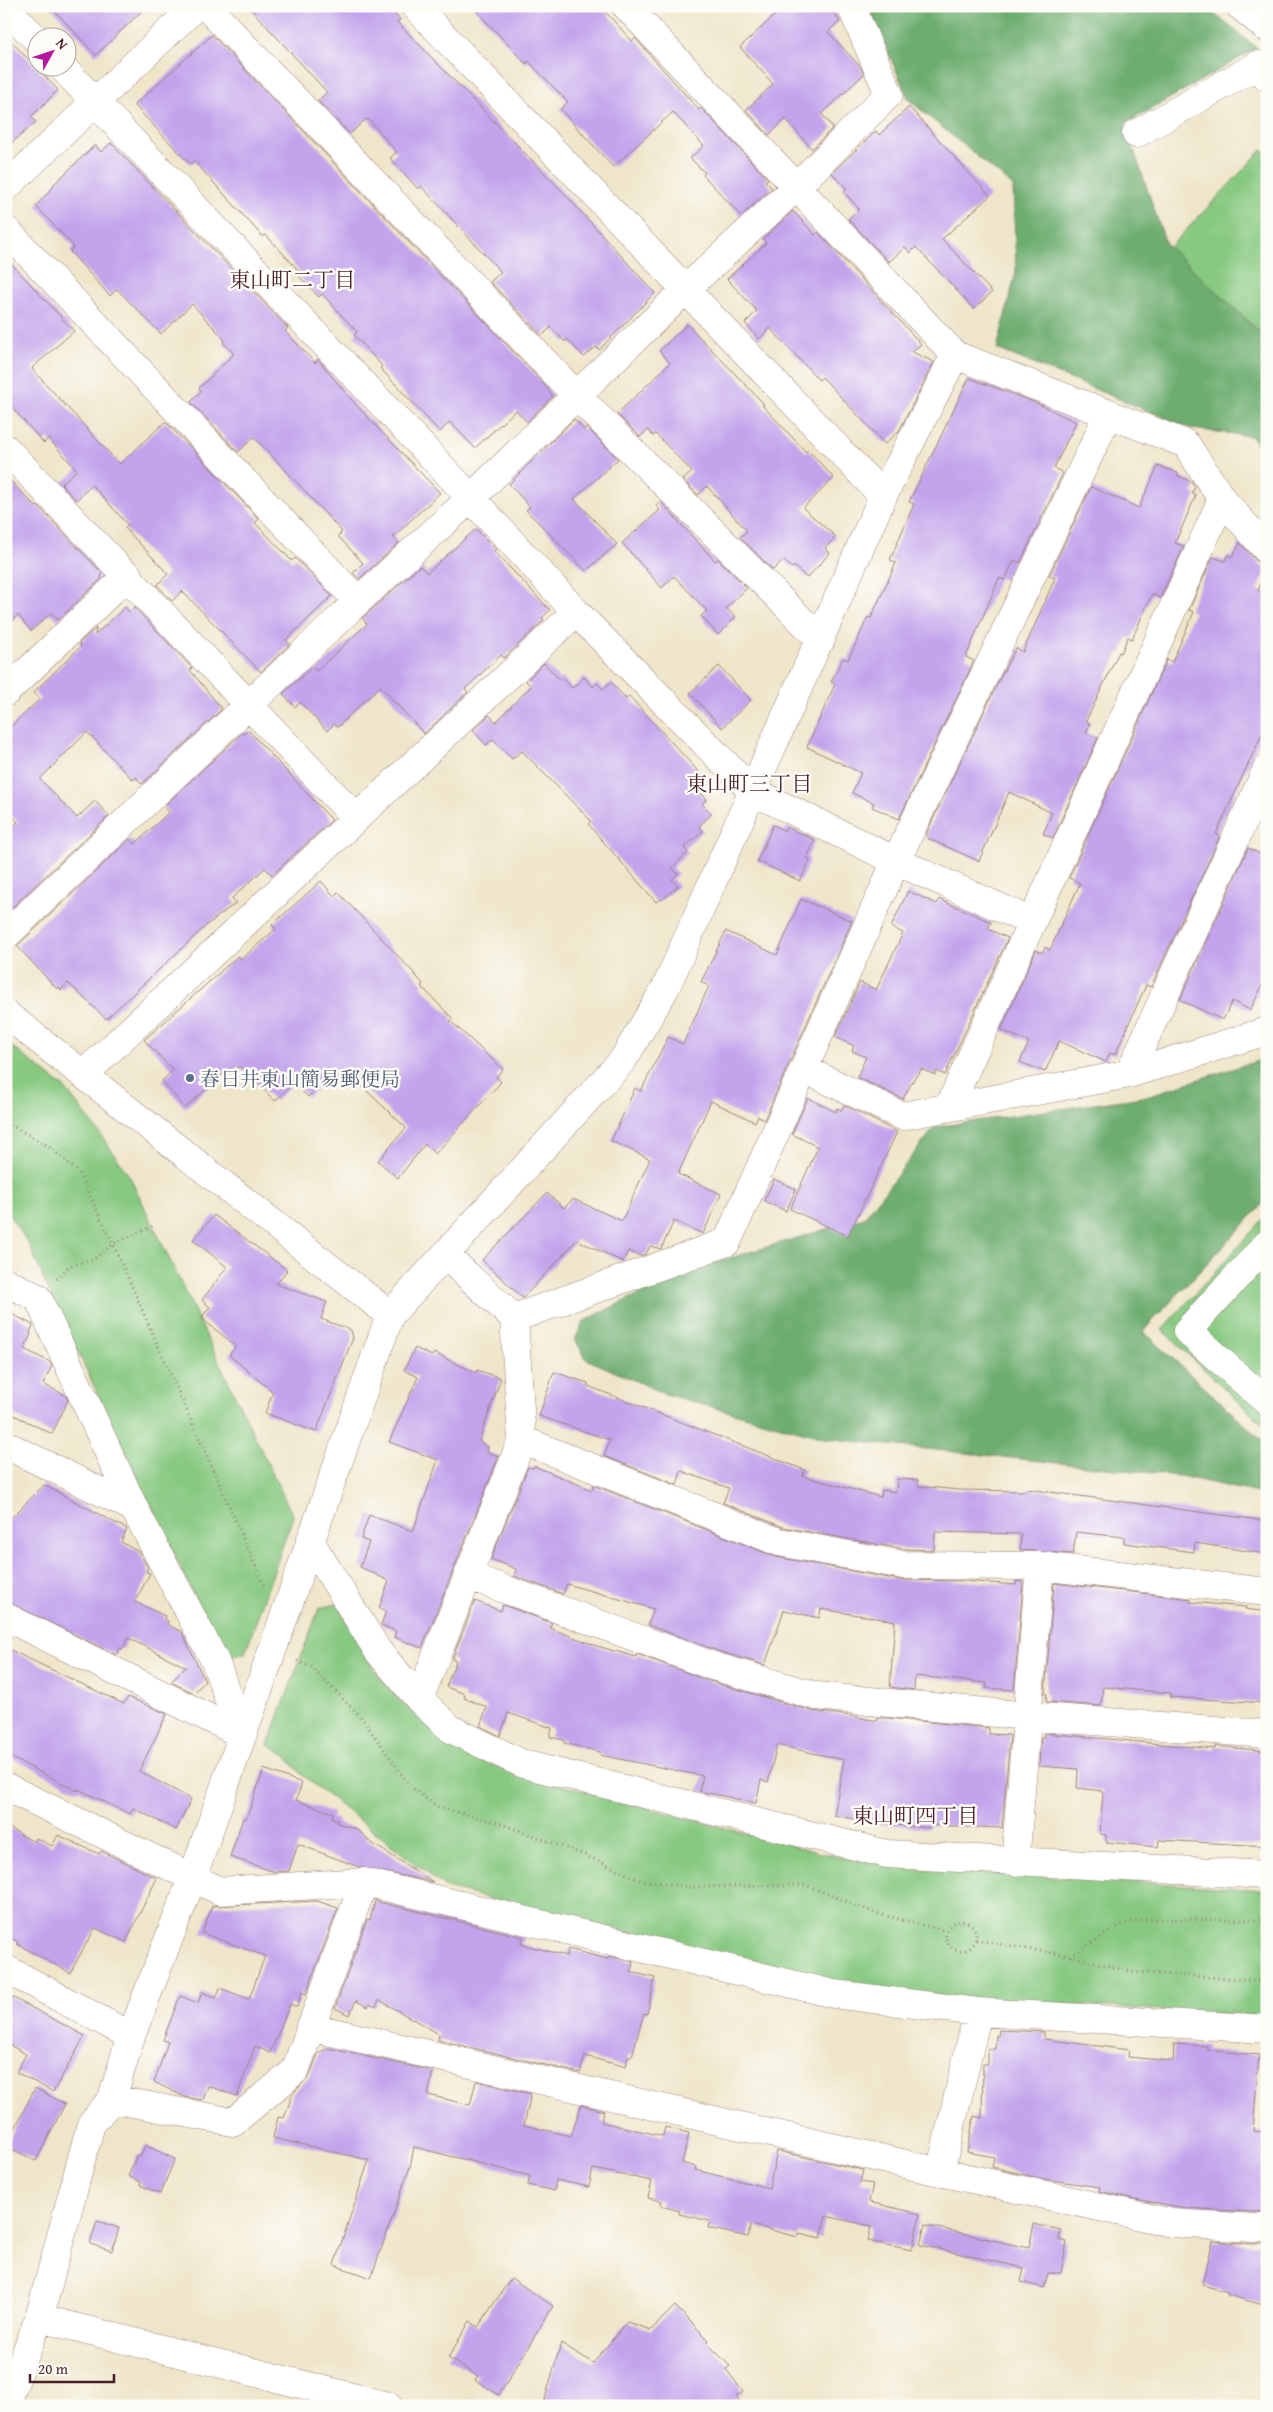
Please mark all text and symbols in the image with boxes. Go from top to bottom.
north arrow [28,28,78,78]
text: N [51,34,73,54]
district label: 東山町二丁目 [229,264,355,295]
district label: 東山町三丁目 [686,768,812,799]
place label: 春日井東山簡易郵便局 [200,1064,400,1093]
marker: 春日井東山簡易郵便局 [184,1072,196,1084]
district label: 東山町四丁目 [852,1800,978,1831]
scale bar [30,2352,114,2384]
text: 20 m [38,2358,69,2379]

